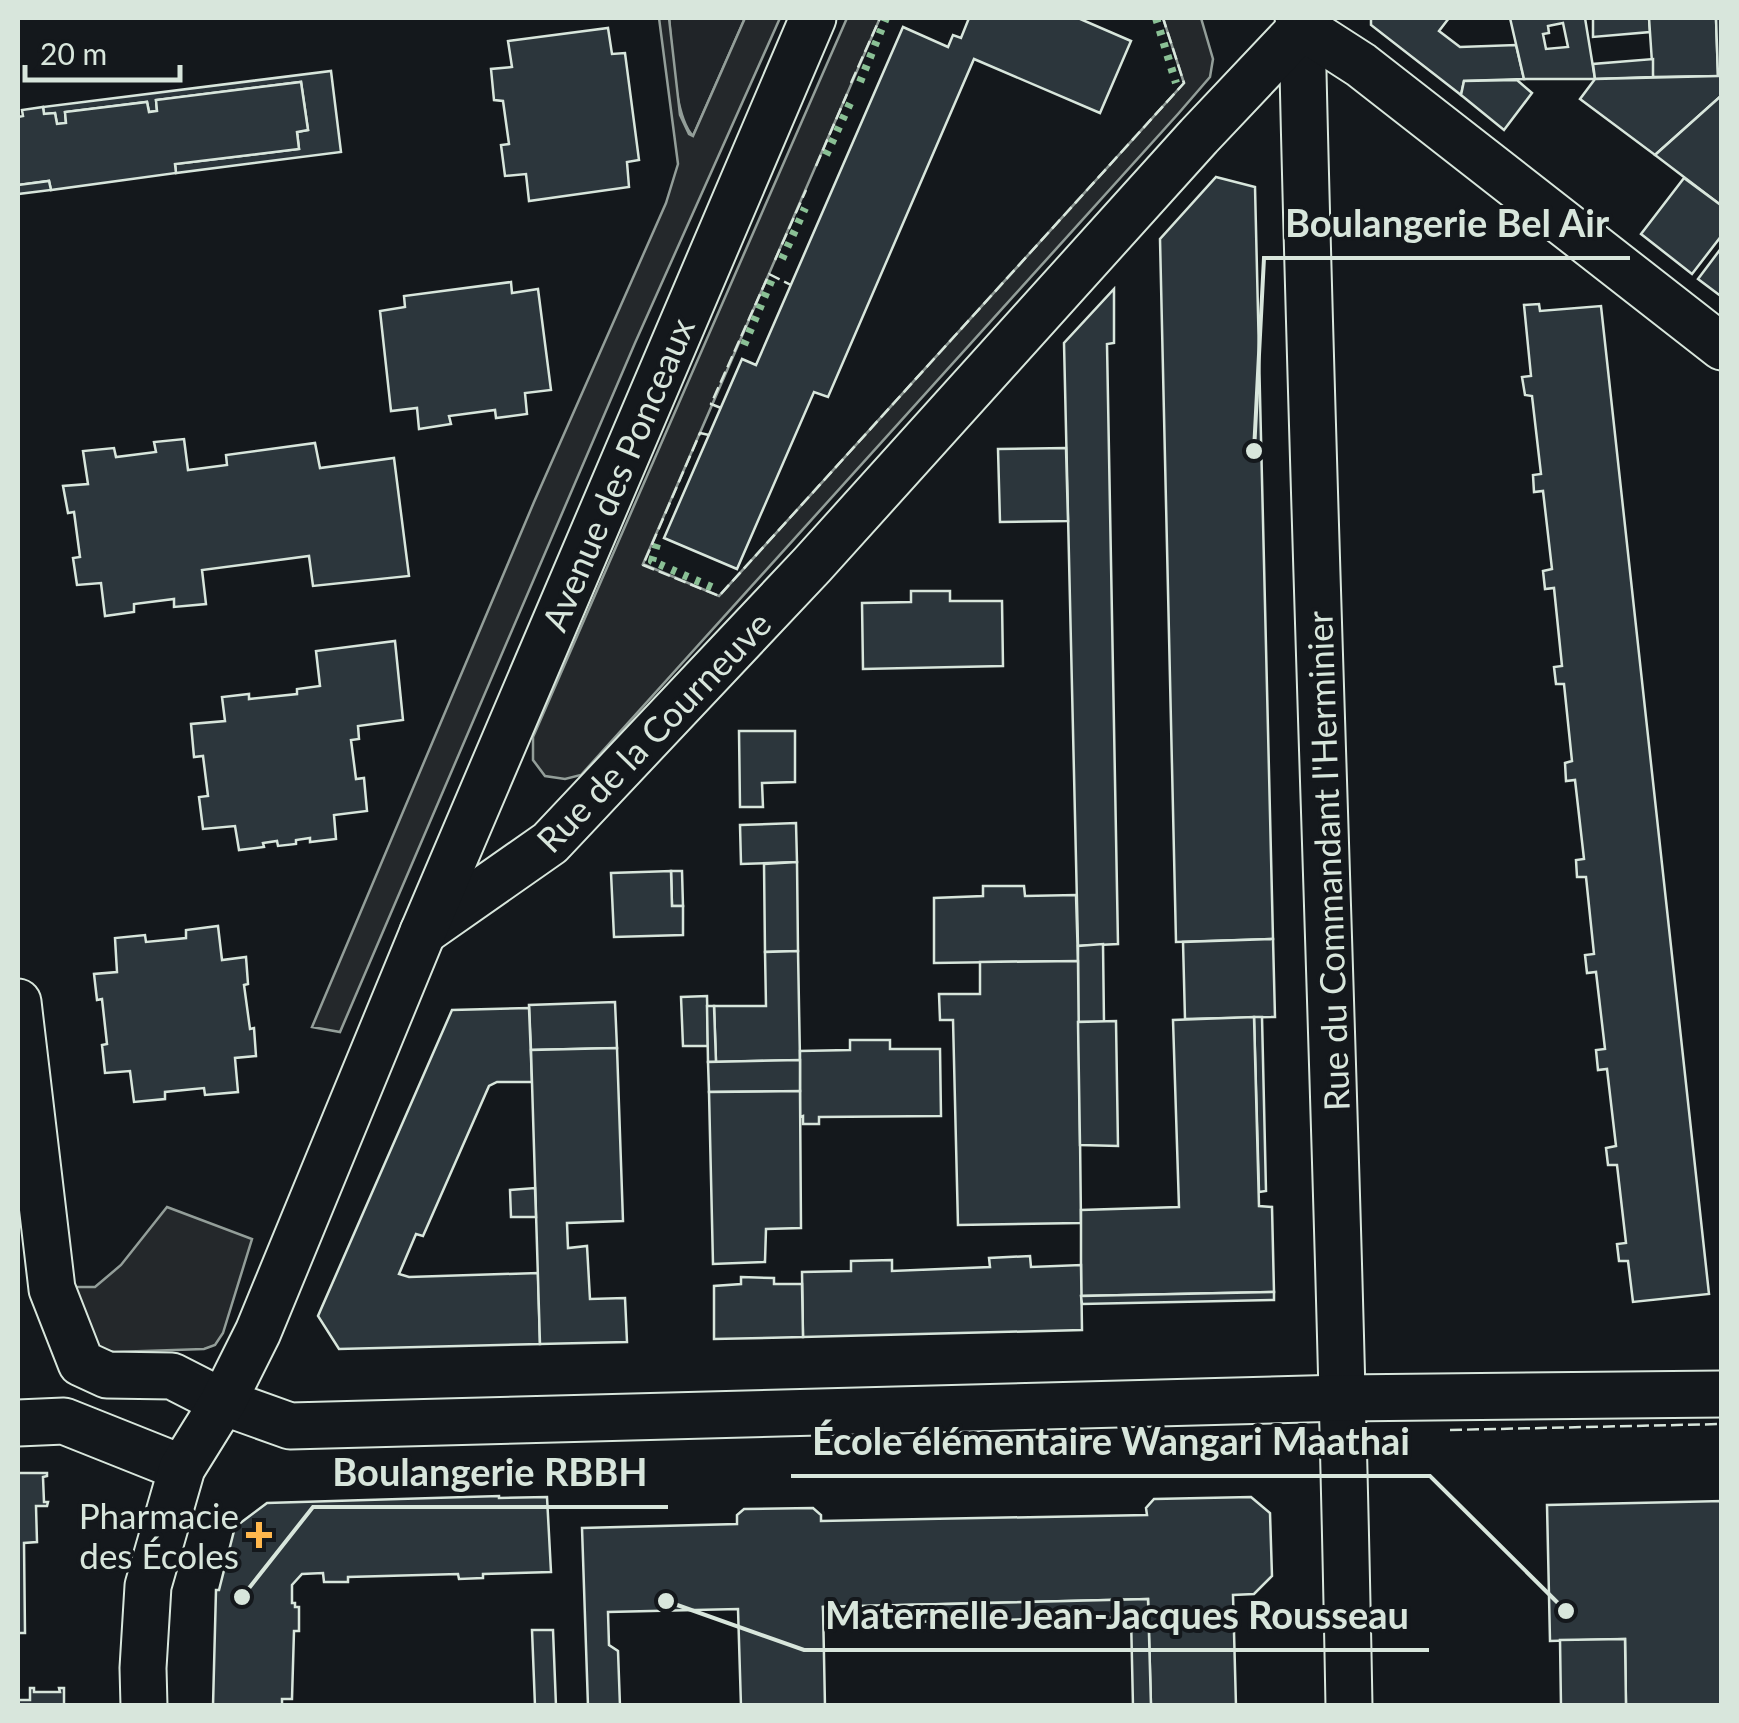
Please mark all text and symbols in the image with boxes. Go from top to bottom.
scale bar [25,20,180,82]
text: 20 m [40,35,107,71]
callout: Boulangerie Bel Air [1264,190,1630,258]
text: Boulangerie Bel Air [1285,199,1610,245]
street label: Avenue des Ponceaux [532,311,702,637]
street label: Rue de la Courneuve [527,602,779,860]
street label: Rue du Commandant l'Herminier [1297,610,1357,1112]
callout: École élémentaire Wangari Maathai [791,1408,1430,1476]
text: École élémentaire Wangari Maathai [812,1417,1410,1463]
callout: Boulangerie RBBH [313,1439,668,1507]
text: Boulangerie RBBH [332,1448,648,1494]
place label: Pharmacie des Écoles [79,1494,239,1576]
marker: Pharmacie des Écoles [248,1524,270,1546]
callout: Maternelle Jean-Jacques Rousseau [804,1582,1429,1650]
text: Maternelle Jean-Jacques Rousseau [825,1591,1409,1637]

